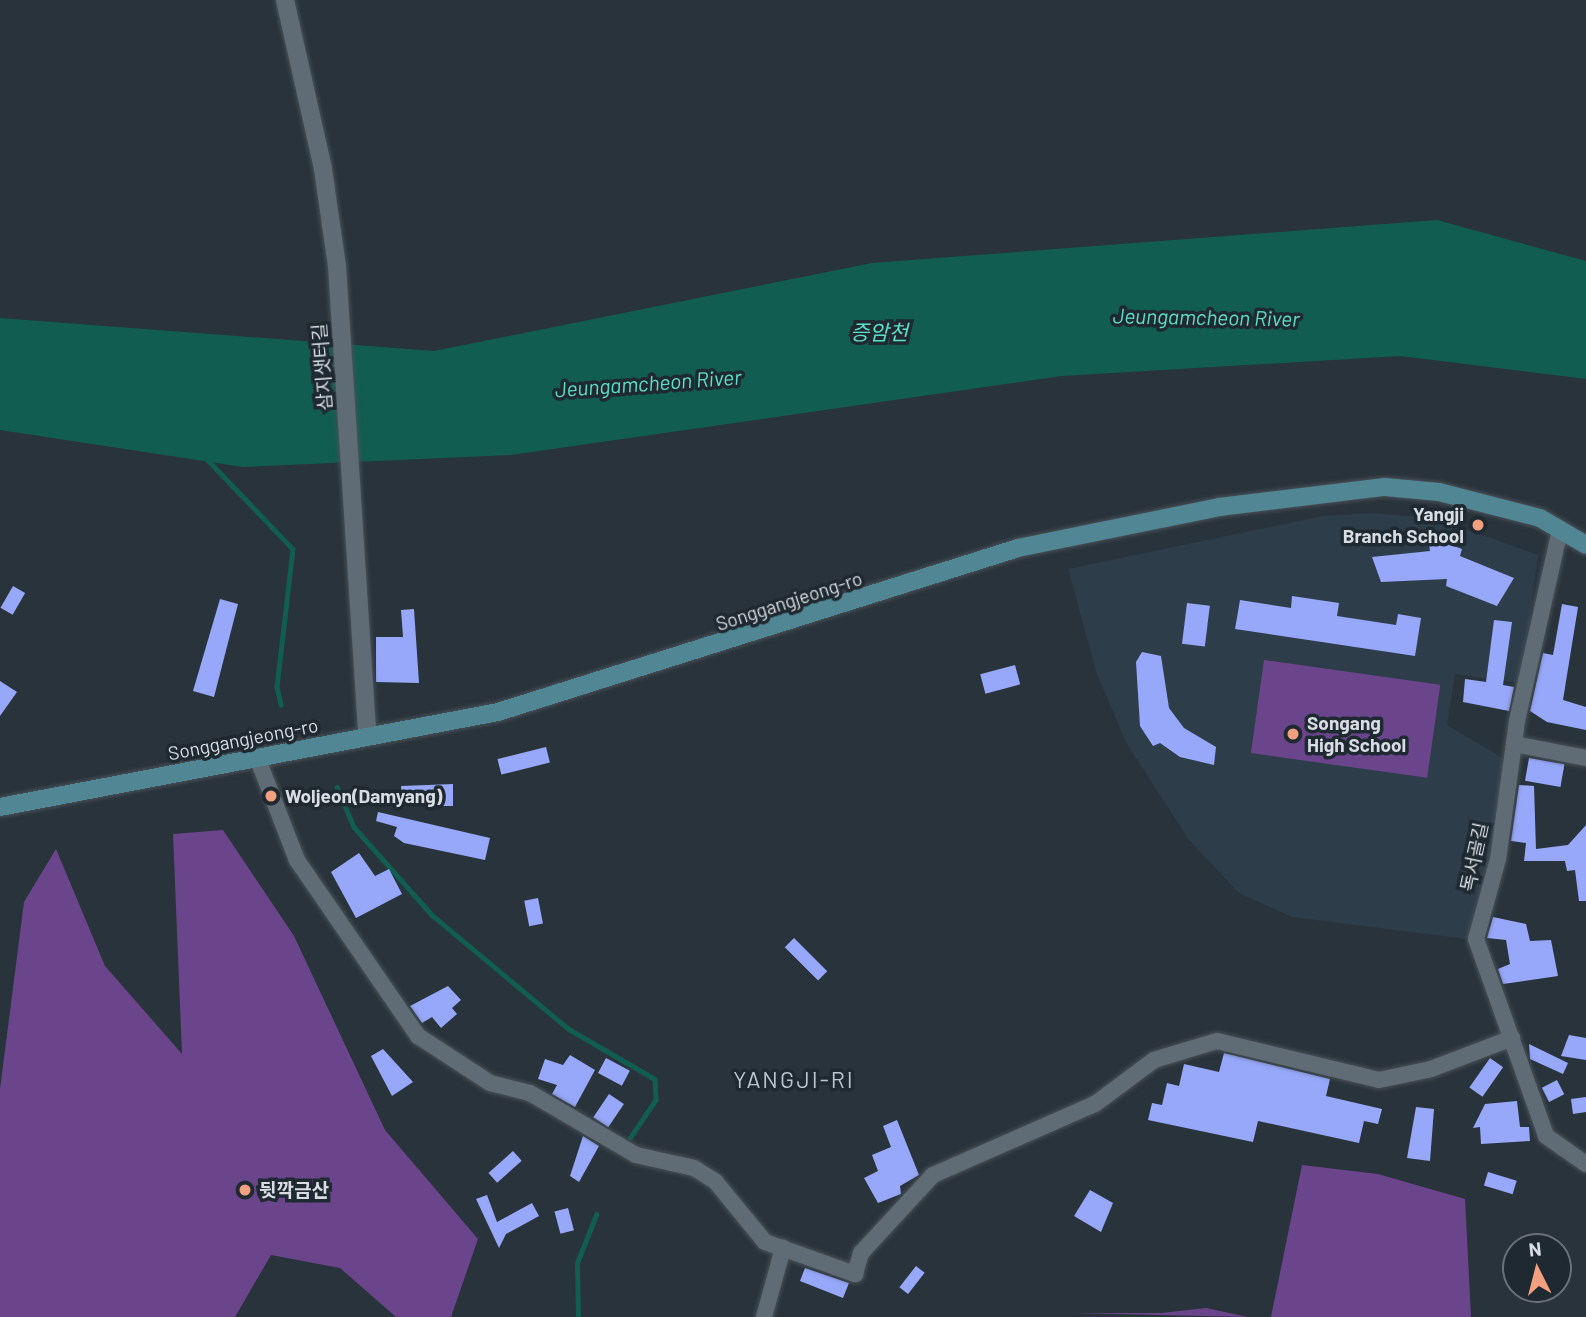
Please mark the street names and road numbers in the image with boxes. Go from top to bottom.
street label: 삼지샛터길 [308,323,336,411]
street label: Songgangjeong-ro [713,567,865,635]
street label: Songgangjeong-ro [166,713,320,765]
street label: 독서골길 [1456,820,1492,894]

